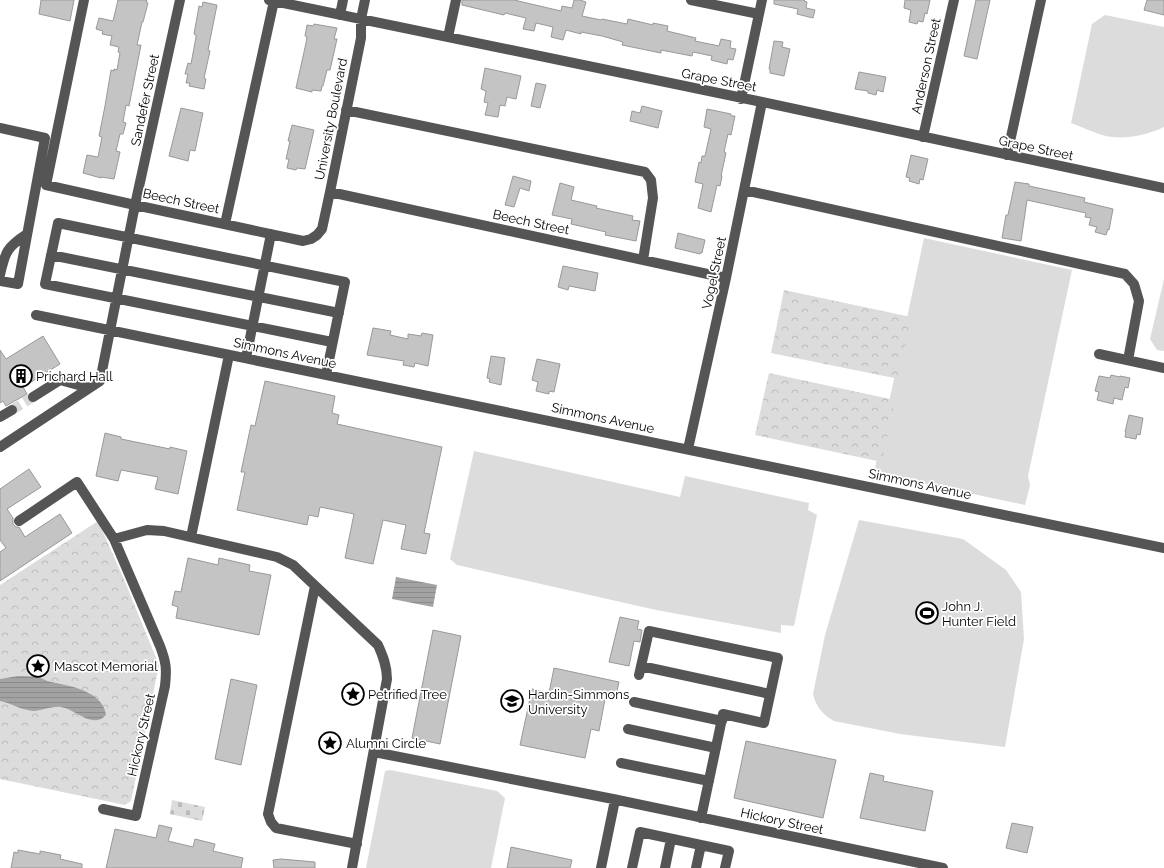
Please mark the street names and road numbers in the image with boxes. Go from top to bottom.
street label: Anderson Street [909,16,944,115]
street label: Sandefer Street [128,52,162,147]
street label: University Boulevard [312,57,350,181]
street label: Grape Street [680,65,758,95]
street label: Grape Street [997,133,1075,163]
street label: Beech Street [141,186,221,217]
street label: Beech Street [491,207,571,238]
street label: Vogel Street [699,235,729,311]
street label: Simmons Avenue [232,335,338,371]
street label: Simmons Avenue [550,400,656,436]
street label: Simmons Avenue [867,466,973,502]
street label: Hickory Street [124,692,158,778]
street label: Hickory Street [739,805,825,837]

